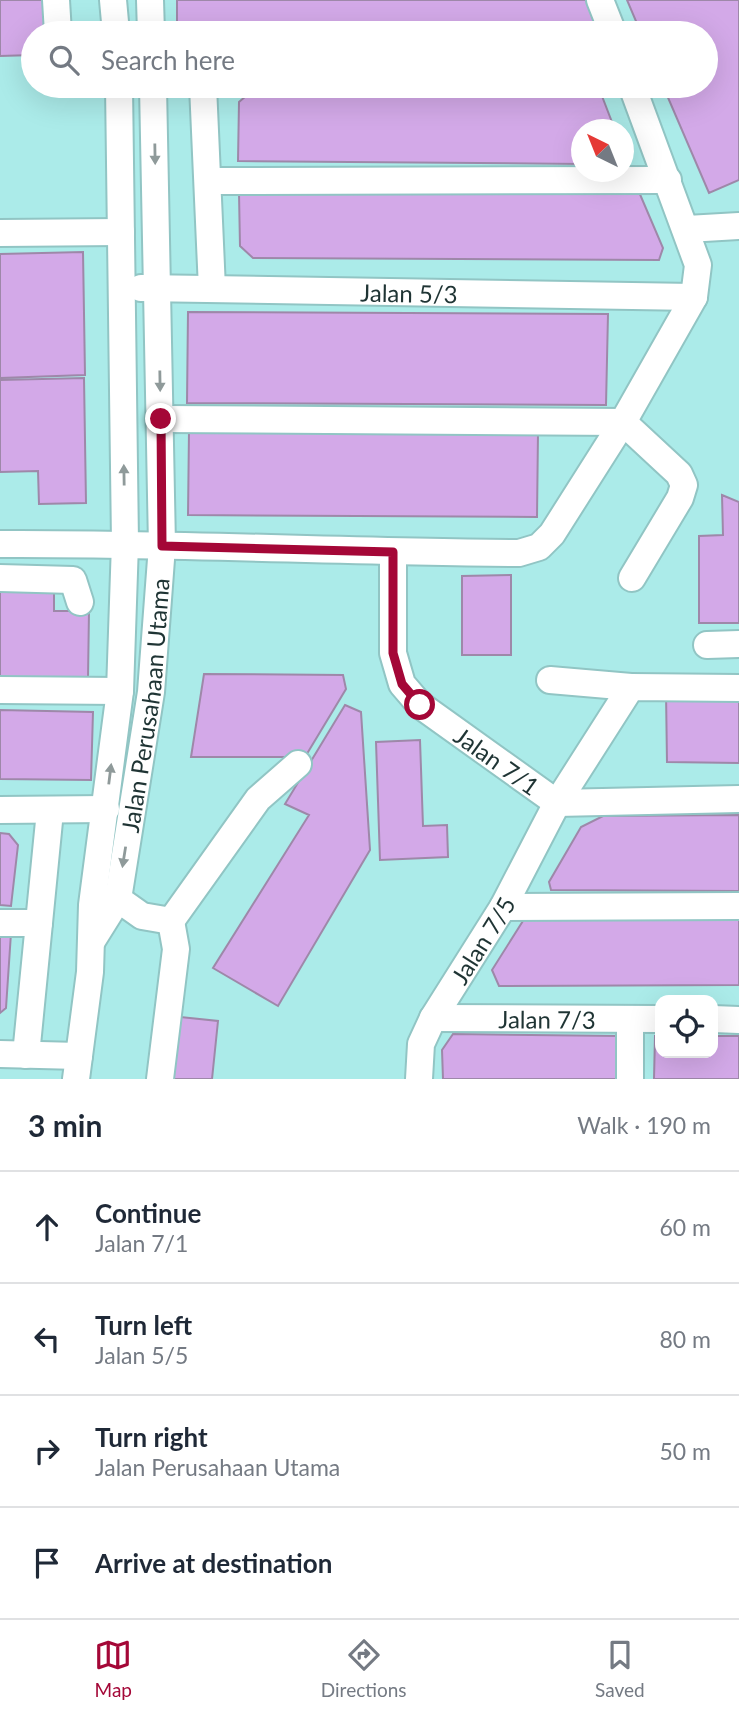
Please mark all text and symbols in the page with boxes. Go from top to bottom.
search box [21,21,718,98]
icon: search [45,41,83,79]
text: Search here [101,44,235,76]
north arrow [571,119,634,182]
one-way arrow [149,143,160,165]
street label: Jalan 5/3 [360,277,458,308]
one-way arrow [154,371,166,393]
route end [145,403,176,434]
one-way arrow [118,464,130,486]
street label: Jalan Perusahaan Utama [114,577,174,834]
route start [404,689,435,720]
street label: Jalan 7/1 [449,720,545,800]
one-way arrow [105,762,116,784]
one-way arrow [118,846,129,868]
street label: Jalan 7/5 [444,892,520,989]
map controls [655,995,718,1058]
button: locate [655,995,718,1058]
street label: Jalan 7/3 [498,1004,596,1033]
text: 3 min [28,1107,102,1143]
text: Walk · 190 m [577,1111,711,1139]
text: Continue [95,1197,201,1229]
icon: ahead [28,1208,66,1246]
text: 60 m [660,1213,711,1241]
text: Jalan 7/1 [95,1229,188,1257]
text: Turn left [95,1309,192,1341]
icon: left [28,1320,66,1358]
text: 80 m [660,1325,711,1353]
text: Jalan 5/5 [95,1341,188,1369]
text: Turn right [95,1421,208,1453]
icon: right [28,1432,66,1470]
text: 50 m [660,1437,711,1465]
text: Jalan Perusahaan Utama [95,1453,340,1481]
icon: arrive [28,1544,66,1582]
text: Arrive at destination [95,1547,332,1579]
tab: Map [94,1636,132,1701]
tab: Directions [321,1636,407,1701]
tab: Saved [595,1636,645,1701]

